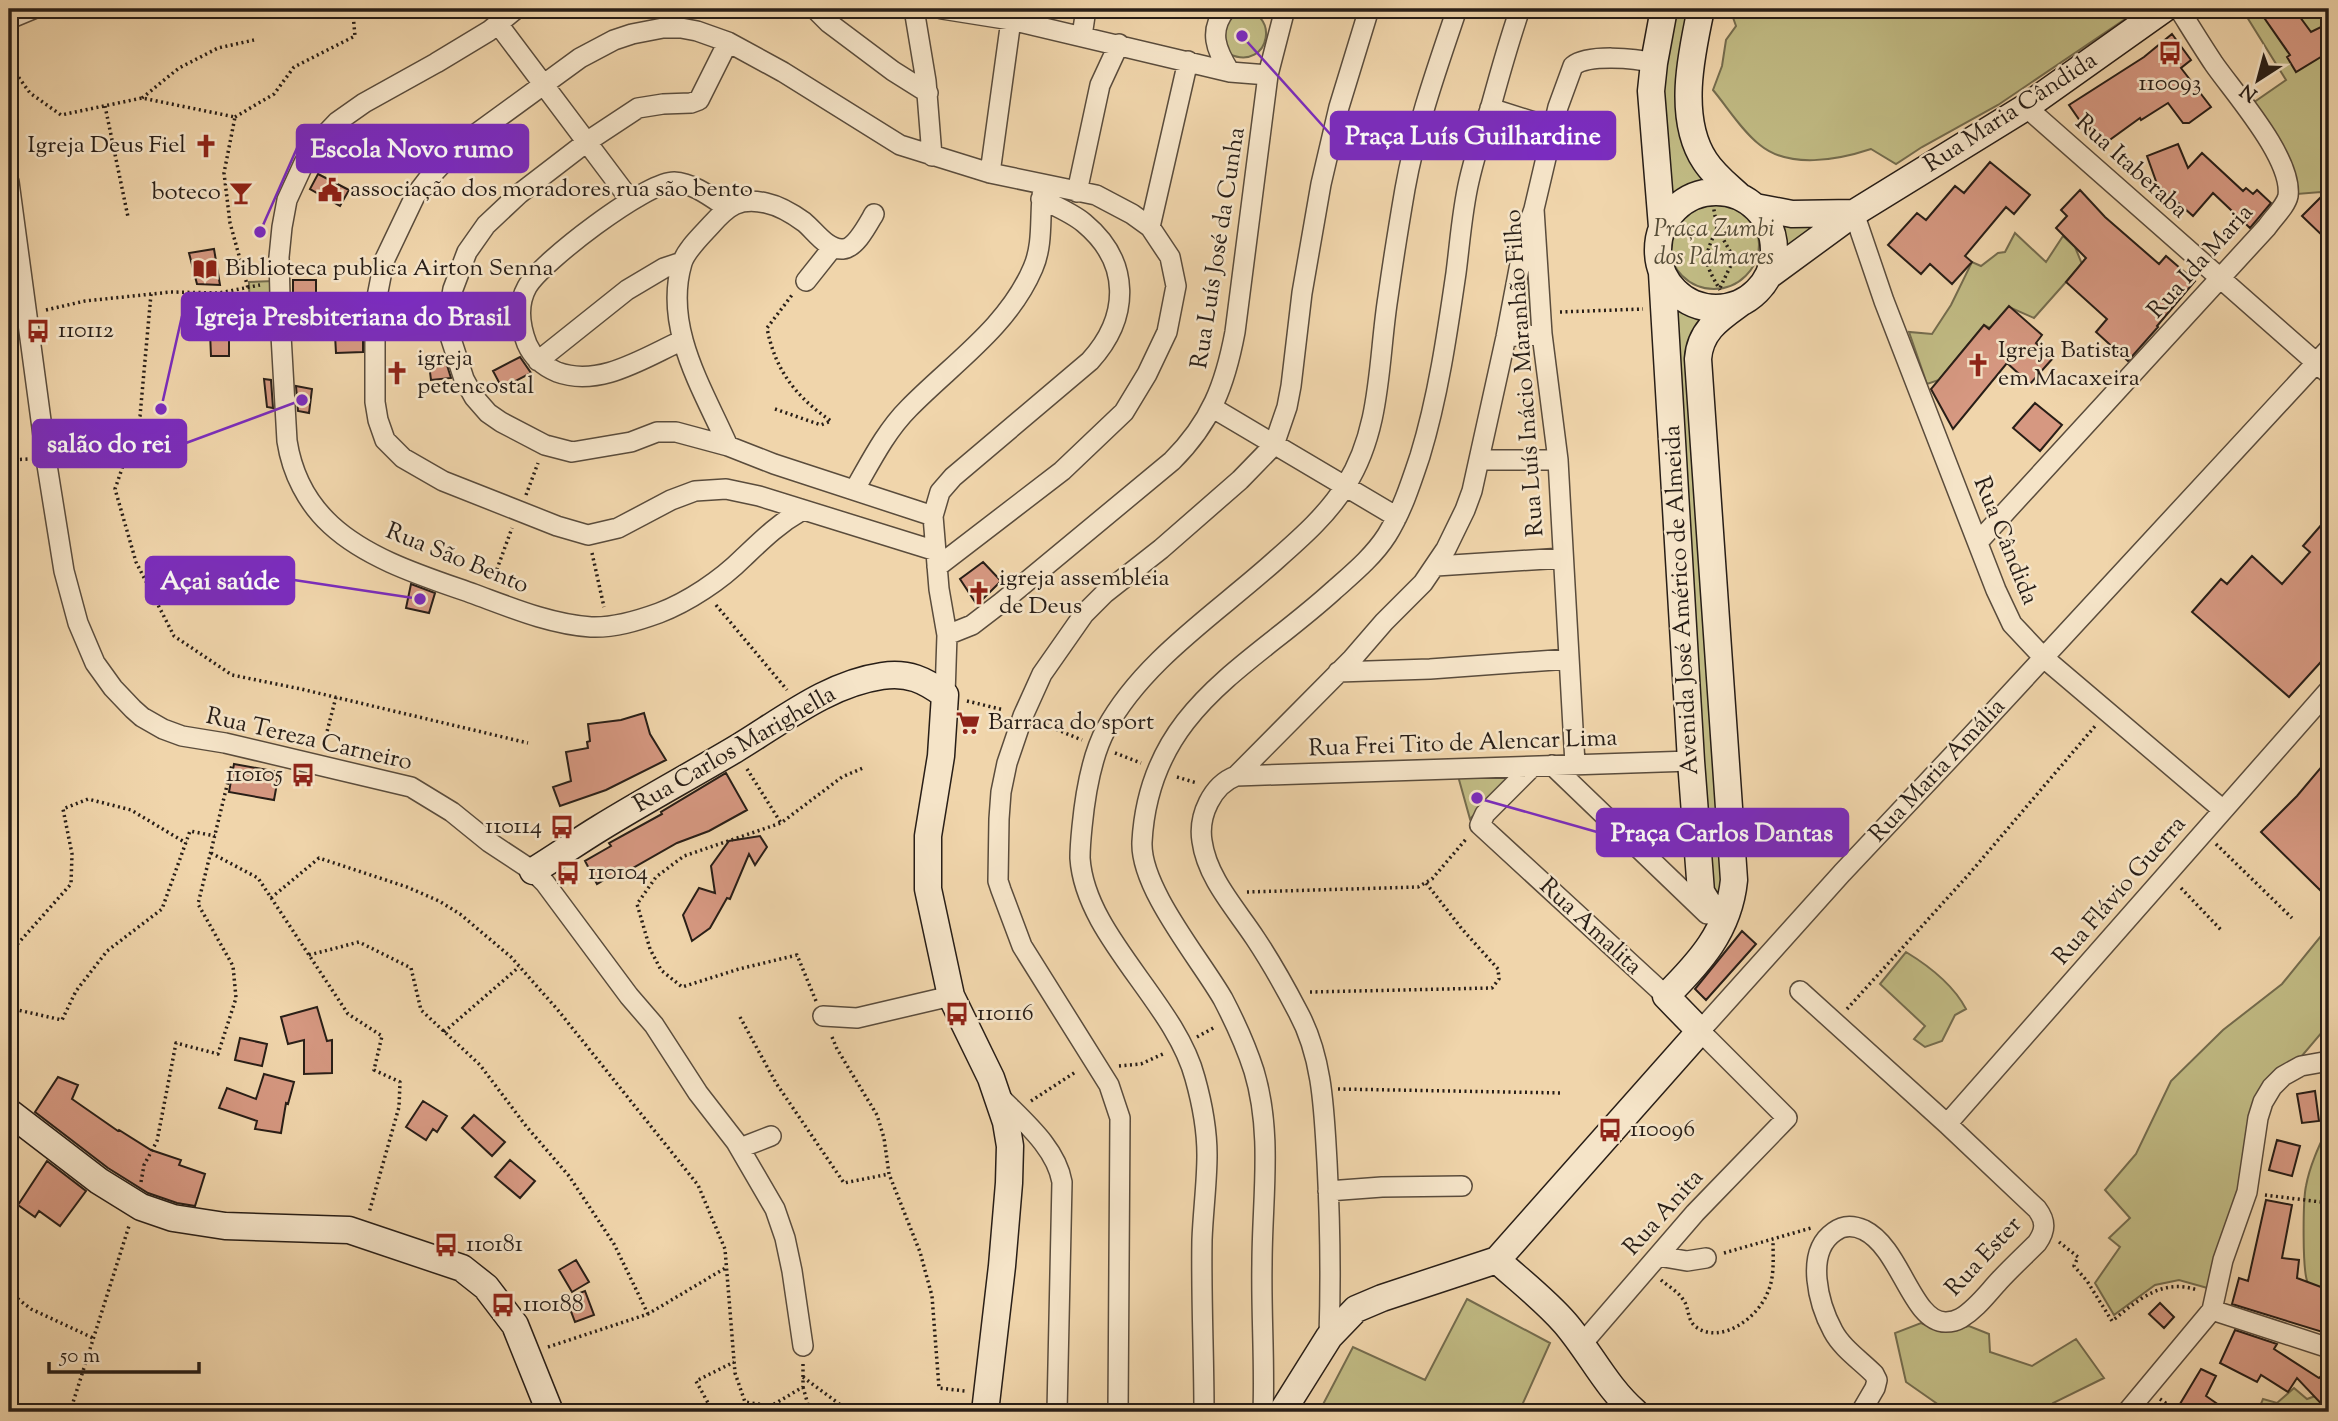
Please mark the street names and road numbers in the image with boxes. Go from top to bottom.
street label: Rua Maria Cândida [1918,44,2104,182]
street label: Rua Itaberaba [2067,107,2195,227]
street label: Rua Luís José da Cunha [1183,125,1255,371]
street label: Rua Ida Maria [2140,197,2262,327]
street label: Rua Luís Inácio Maranhão Filho [1497,208,1553,538]
street label: Avenida José Américo de Almeida [1656,424,1708,776]
street label: Rua Cândida [1964,472,2046,610]
street label: Rua São Bento [380,515,534,603]
street label: Rua Carlos Marighella [627,678,843,822]
street label: Rua Maria Amália [1862,691,2014,851]
street label: Rua Tereza Carneiro [203,700,415,780]
street label: Rua Frei Tito de Alencar Lima [1308,722,1618,766]
street label: Rua Flávio Guerra [2045,809,2195,973]
street label: Rua Amalita [1531,870,1649,984]
street label: Rua Anita [1616,1162,1712,1264]
street label: Rua Ester [1938,1209,2030,1305]

